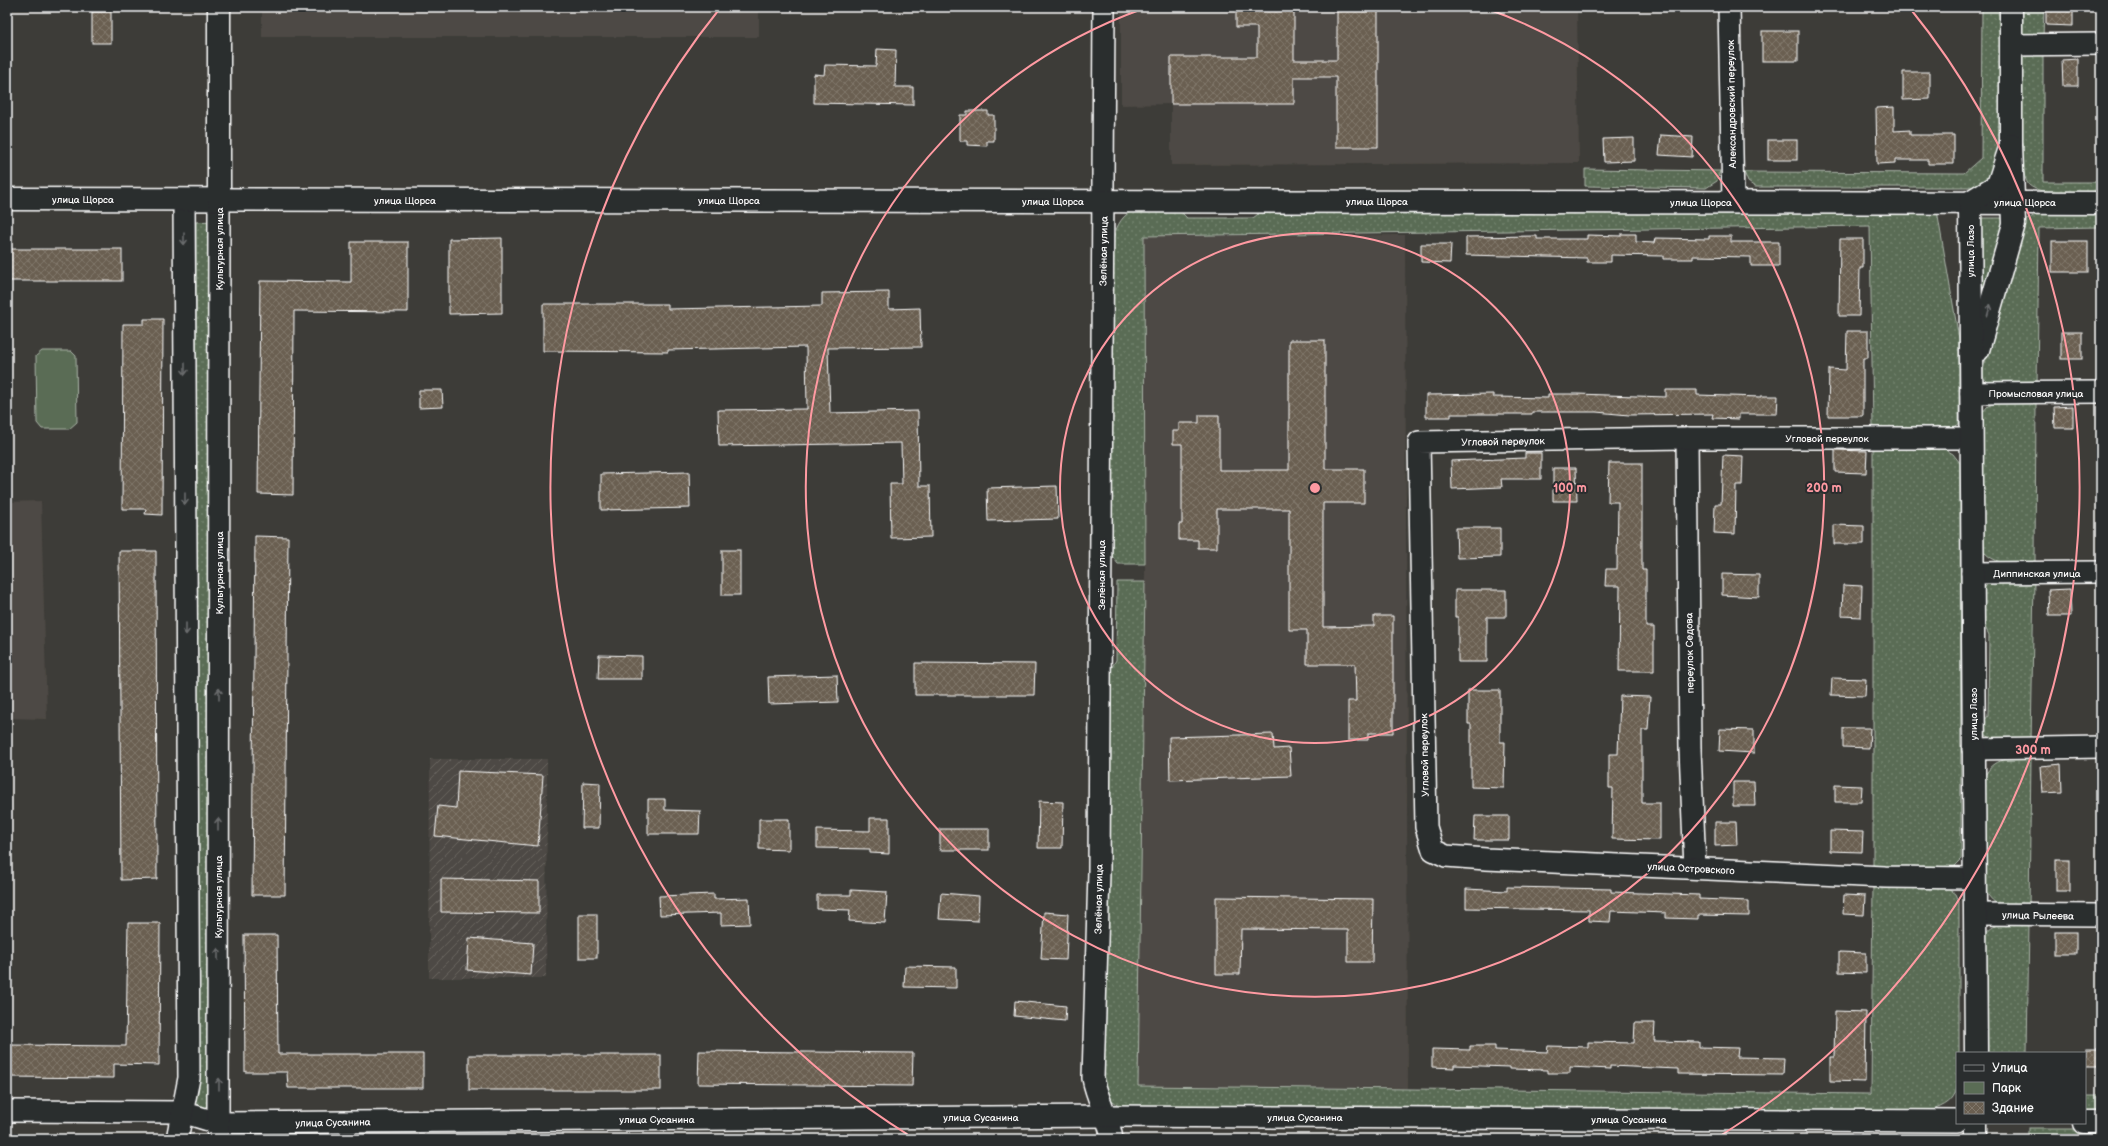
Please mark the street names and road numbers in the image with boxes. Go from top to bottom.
street label: Александровский переулок [1725,39,1739,169]
street label: улица Щорса [52,194,114,206]
street label: улица Щорса [374,195,436,207]
street label: улица Щорса [698,195,760,207]
street label: улица Щорса [1022,196,1084,208]
street label: улица Щорса [1346,196,1408,208]
street label: улица Щорса [1670,197,1732,209]
street label: улица Щорса [1994,197,2056,209]
street label: Культурная улица [214,207,226,291]
street label: Зелёная улица [1097,216,1111,286]
street label: улица Лазо [1965,225,1977,277]
street label: Промысловая улица [1989,388,2084,400]
street label: Угловой переулок [1785,433,1869,445]
street label: Угловой переулок [1461,435,1546,449]
street label: Культурная улица [214,531,226,615]
street label: Зелёная улица [1096,540,1108,610]
street label: Диппинская улица [1993,568,2081,580]
street label: переулок Седова [1683,612,1697,694]
street label: улица Лазо [1968,688,1980,740]
street label: Угловой переулок [1418,712,1432,797]
street label: Культурная улица [213,855,225,939]
street label: улица Островского [1647,861,1735,877]
street label: Зелёная улица [1092,864,1106,934]
street label: улица Рылеева [2002,909,2074,923]
street label: улица Сусанина [943,1112,1019,1124]
street label: улица Сусанина [1267,1112,1343,1124]
street label: улица Сусанина [619,1114,695,1126]
street label: улица Сусанина [1591,1114,1667,1126]
street label: улица Сусанина [295,1116,371,1130]

